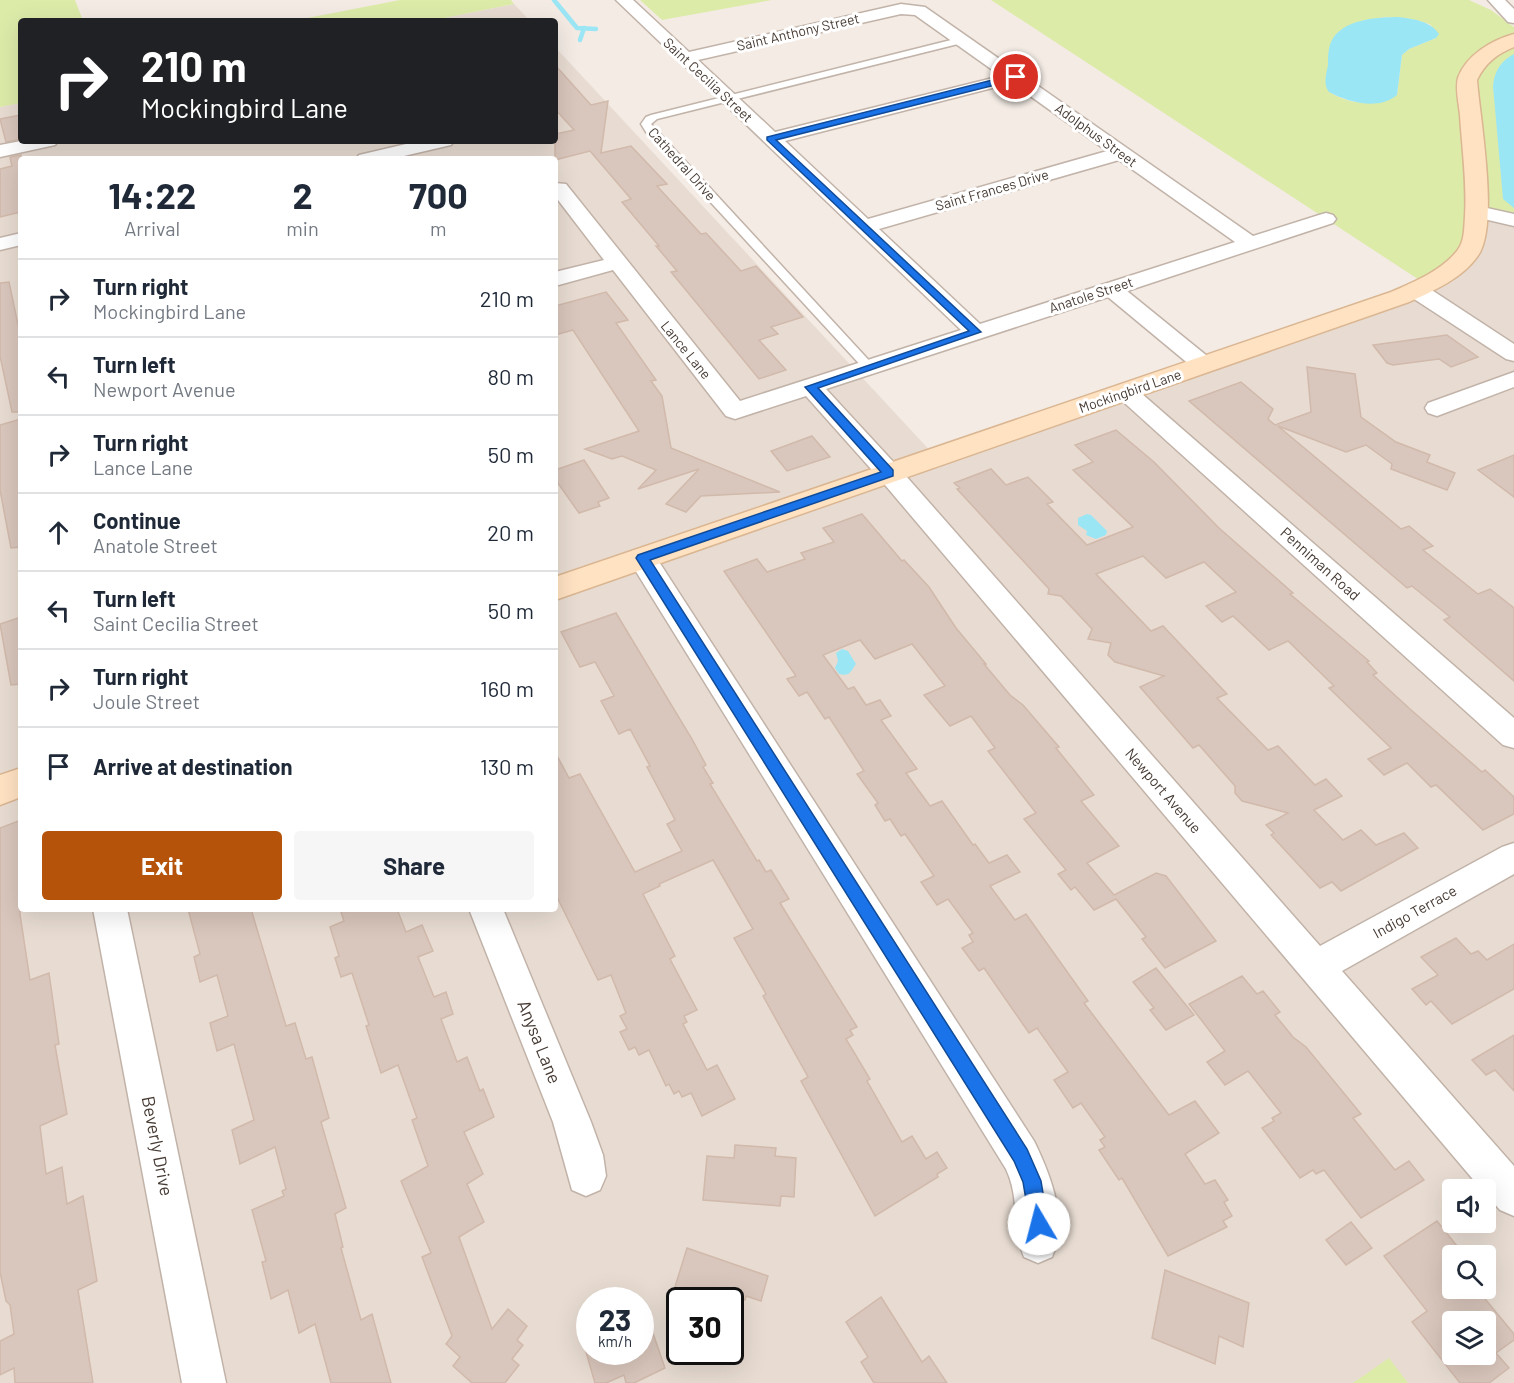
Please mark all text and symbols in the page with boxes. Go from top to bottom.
street label: Saint Anthony Street [735,9,861,54]
street label: Saint Cecilia Street [660,34,757,125]
text: 210 m [141,40,247,90]
icon: right [42,42,120,120]
pin [990,51,1041,102]
icon: arrive [999,60,1032,93]
text: Mockingbird Lane [141,91,348,123]
street label: Adolphus Street [1052,99,1141,170]
street label: Cathedral Drive [645,124,720,204]
street label: Saint Frances Drive [933,165,1050,214]
text: 14:22 [108,173,196,216]
text: 2 [292,173,313,216]
text: 700 [409,173,468,216]
text: Arrival [124,216,180,240]
text: min [286,216,319,240]
text: m [430,216,447,240]
text: Turn right [93,273,188,299]
street label: Anatole Street [1047,273,1135,316]
icon: right [42,282,75,315]
text: 210 m [480,285,534,311]
text: Mockingbird Lane [93,299,246,323]
street label: Lance Lane [658,317,715,382]
text: Turn left [93,351,176,377]
icon: left [42,360,75,393]
text: 80 m [488,363,534,389]
street label: Mockingbird Lane [1076,365,1183,416]
text: Newport Avenue [93,377,236,401]
text: Turn right [93,429,188,455]
icon: right [42,438,75,471]
text: 50 m [488,441,534,467]
text: Lance Lane [93,455,193,479]
text: Continue [93,507,181,533]
icon: ahead [42,516,75,549]
text: 20 m [487,519,534,545]
street label: Penniman Road [1277,523,1364,604]
text: Anatole Street [93,533,218,557]
text: Turn left [93,585,176,611]
icon: left [42,594,75,627]
text: 50 m [488,597,534,623]
text: Saint Cecilia Street [93,611,259,635]
text: Turn right [93,663,188,689]
icon: right [42,672,75,705]
text: 160 m [480,675,534,701]
text: Joule Street [93,689,200,713]
street label: Newport Avenue [1122,744,1206,837]
icon: arrive [42,750,75,783]
text: Arrive at destination [93,753,292,779]
text: 130 m [480,753,534,779]
button: Exit [42,831,282,900]
button: Share [294,831,534,900]
street label: Indigo Terrace [1370,881,1459,942]
street label: Anysa Lane [513,997,567,1087]
street label: Beverly Drive [138,1094,178,1198]
map controls [1442,1179,1496,1365]
button: sound [1442,1179,1496,1233]
position arrow [1007,1192,1071,1256]
button: search [1442,1245,1496,1299]
speed limit sign: 30 [666,1287,744,1365]
text: 23 [599,1301,631,1337]
button: layers [1442,1311,1496,1365]
text: km/h [598,1332,632,1350]

